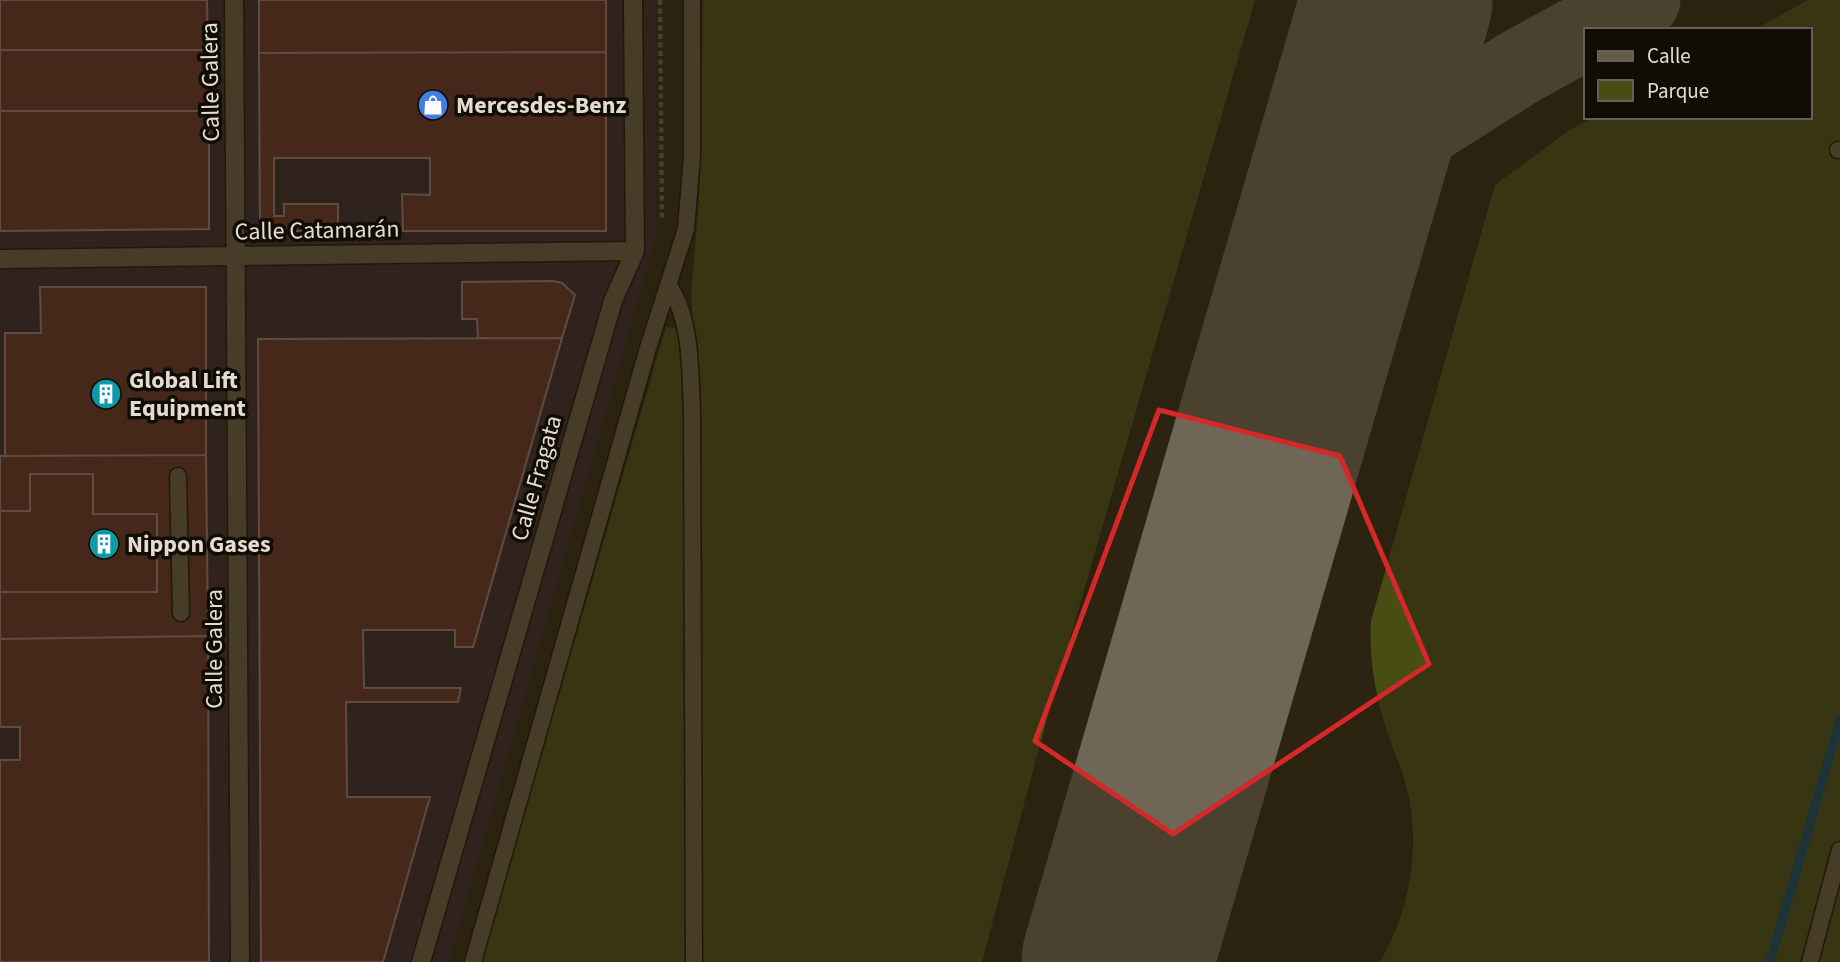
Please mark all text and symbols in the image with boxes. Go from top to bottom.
street label: Calle Galera [192,22,229,142]
legend [1584,28,1812,119]
text: Calle [1647,41,1691,71]
text: Parque [1647,76,1709,106]
shop icon: Mercesdes-Benz [416,88,450,122]
place label: Mercesdes-Benz [456,88,626,123]
street label: Calle Catamarán [234,212,400,249]
place label: Global Lift Equipment [129,363,246,426]
building icon: Global Lift Equipment [89,377,123,411]
street label: Calle Fragata [502,411,571,545]
building icon: Nippon Gases [87,527,121,561]
place label: Nippon Gases [127,527,271,562]
street label: Calle Galera [197,589,232,709]

